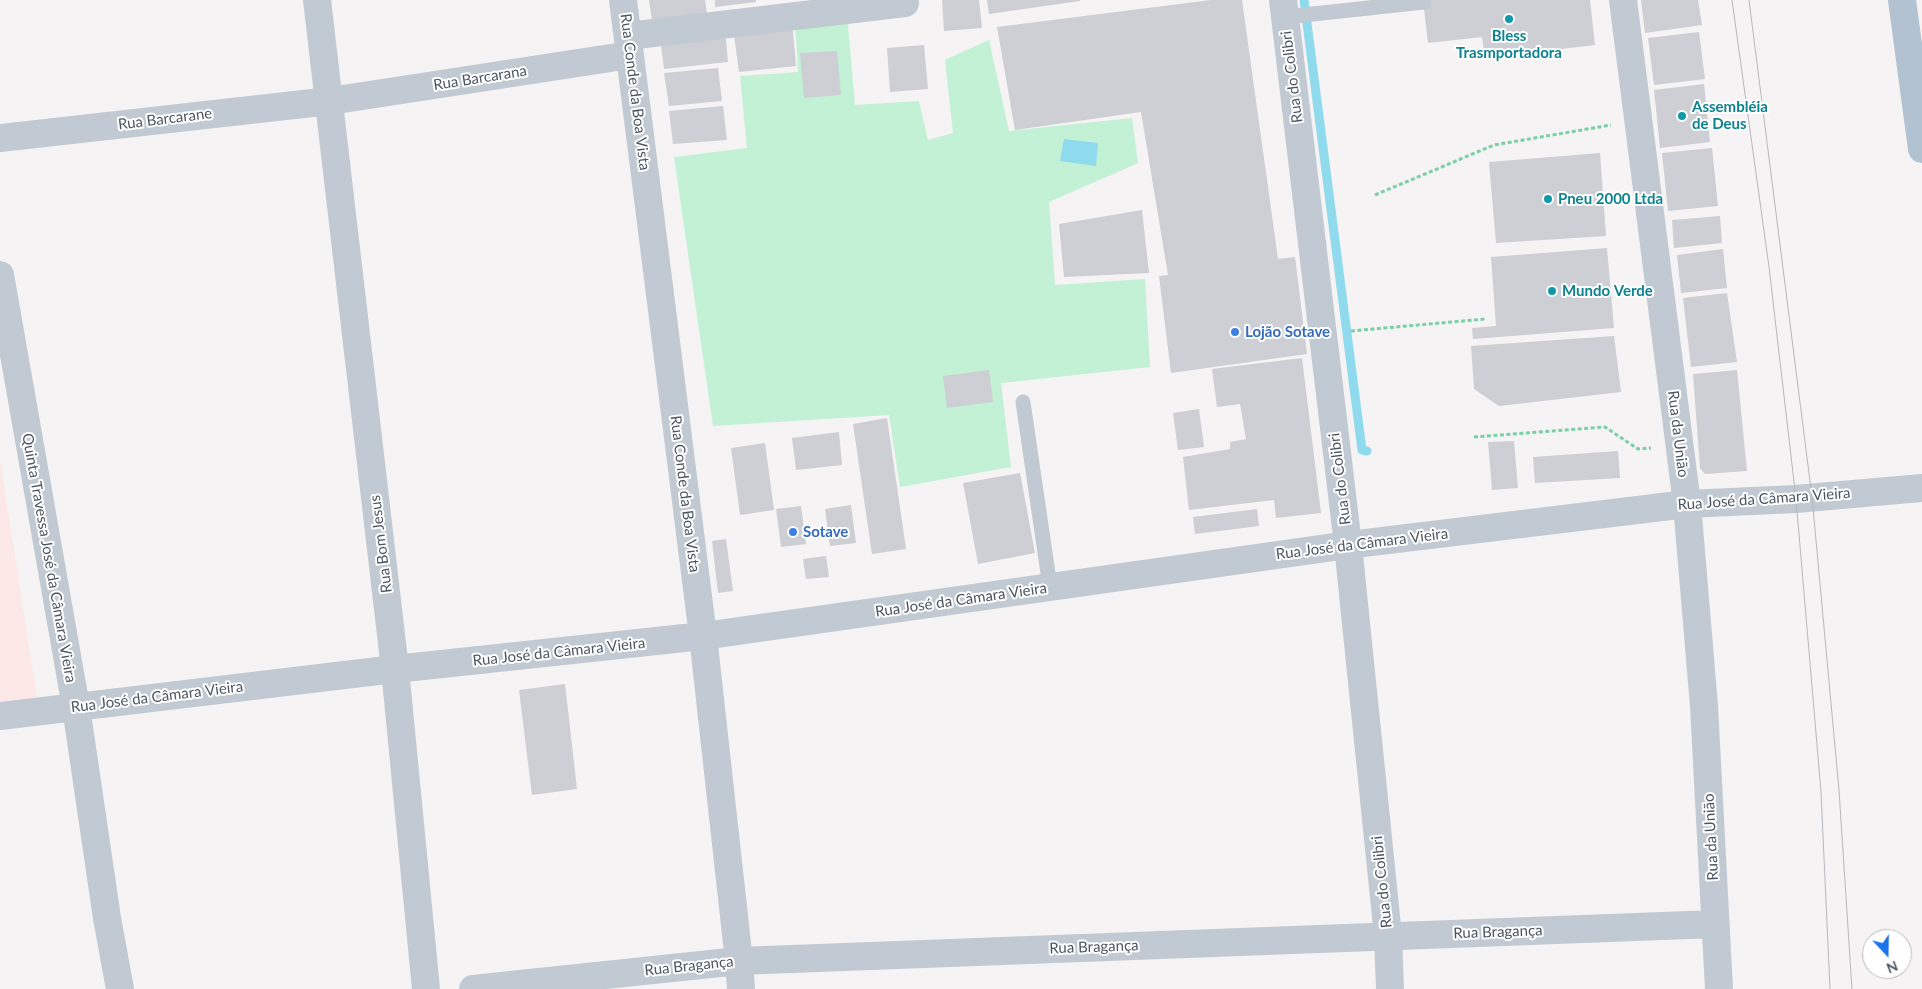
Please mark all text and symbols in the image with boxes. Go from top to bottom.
street label: Rua Conde da Boa Vista [616,13,654,171]
marker: Bless Trasmportadora [1503,13,1515,25]
place label: Bless Trasmportadora [1456,27,1562,62]
street label: Rua do Colibri [1277,30,1307,124]
street label: Rua Barcarana [432,62,528,94]
place label: Assembléia de Deus [1692,98,1768,133]
street label: Rua Barcarane [117,104,213,134]
marker: Assembléia de Deus [1676,110,1688,122]
place label: Pneu 2000 Ltda [1558,190,1663,208]
marker: Pneu 2000 Ltda [1542,193,1554,205]
place label: Mundo Verde [1562,282,1653,300]
marker: Mundo Verde [1546,285,1558,297]
place label: Lojão Sotave [1245,323,1330,341]
marker: Lojão Sotave [1229,326,1241,338]
street label: Rua da União [1664,390,1692,478]
street label: Rua Conde da Boa Vista [666,415,704,573]
street label: Quinta Travessa José da Câmara Vieira [18,432,80,684]
street label: Rua do Colibri [1325,432,1355,526]
street label: Rua José da Câmara Vieira [1677,484,1851,514]
street label: Rua Bom Jesus [366,494,396,594]
place label: Sotave [803,523,848,541]
street label: Rua José da Câmara Vieira [1275,525,1449,563]
marker: Sotave [787,526,799,538]
street label: Rua José da Câmara Vieira [874,579,1048,621]
street label: Rua José da Câmara Vieira [472,634,646,670]
street label: Rua José da Câmara Vieira [70,678,244,716]
street label: Rua da União [1700,793,1722,881]
street label: Rua do Colibri [1368,835,1396,929]
street label: Rua Bragança [1453,921,1543,943]
north arrow [1862,929,1912,979]
street label: Rua Bragança [1049,936,1139,958]
street label: Rua Bragança [644,952,734,980]
text: N [1884,958,1900,977]

